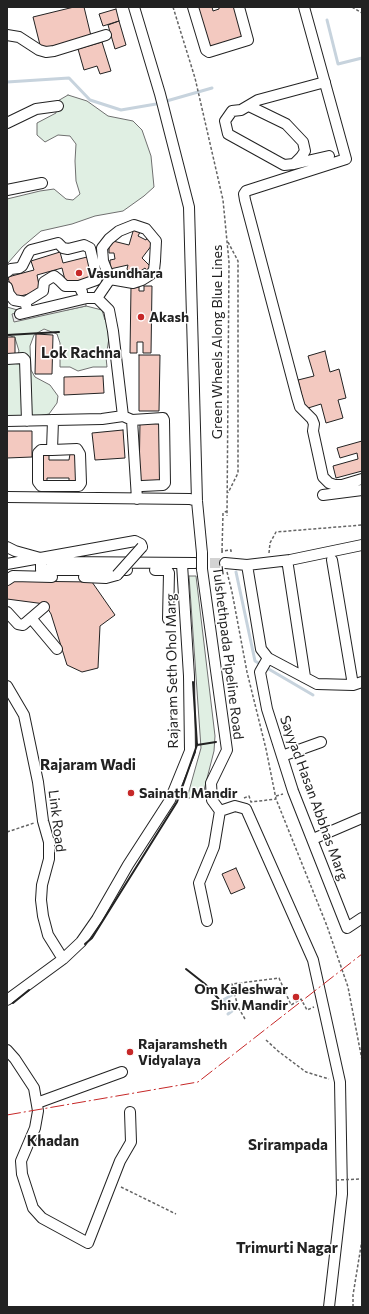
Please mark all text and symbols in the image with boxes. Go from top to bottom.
street label: Green Wheels Along Blue Lines [209,245,225,439]
place label: Vasundhara [87,265,163,281]
marker: Vasundhara [74,268,84,278]
place label: Akash [149,309,189,325]
marker: Akash [136,312,146,322]
district label: Lok Rachna [41,344,121,362]
street label: Tulshethpada Pipeline Road [209,565,247,741]
street label: Rajaram Seth Ohol Marg [162,593,182,749]
street label: Sayyad Hasan Abbhas Marg [276,713,352,883]
district label: Rajaram Wadi [40,756,136,774]
place label: Sainath Mandir [139,785,238,801]
marker: Sainath Mandir [126,788,136,798]
street label: Link Road [45,789,69,853]
place label: Om Kaleshwar Shiv Mandir [194,981,288,1014]
marker: Om Kaleshwar Shiv Mandir [291,992,301,1002]
place label: Rajaramsheth Vidyalaya [138,1036,227,1068]
marker: Rajaramsheth Vidyalaya [125,1047,135,1057]
district label: Khadan [27,1132,79,1150]
district label: Srirampada [248,1136,328,1154]
district label: Trimurti Nagar [236,1239,338,1257]

